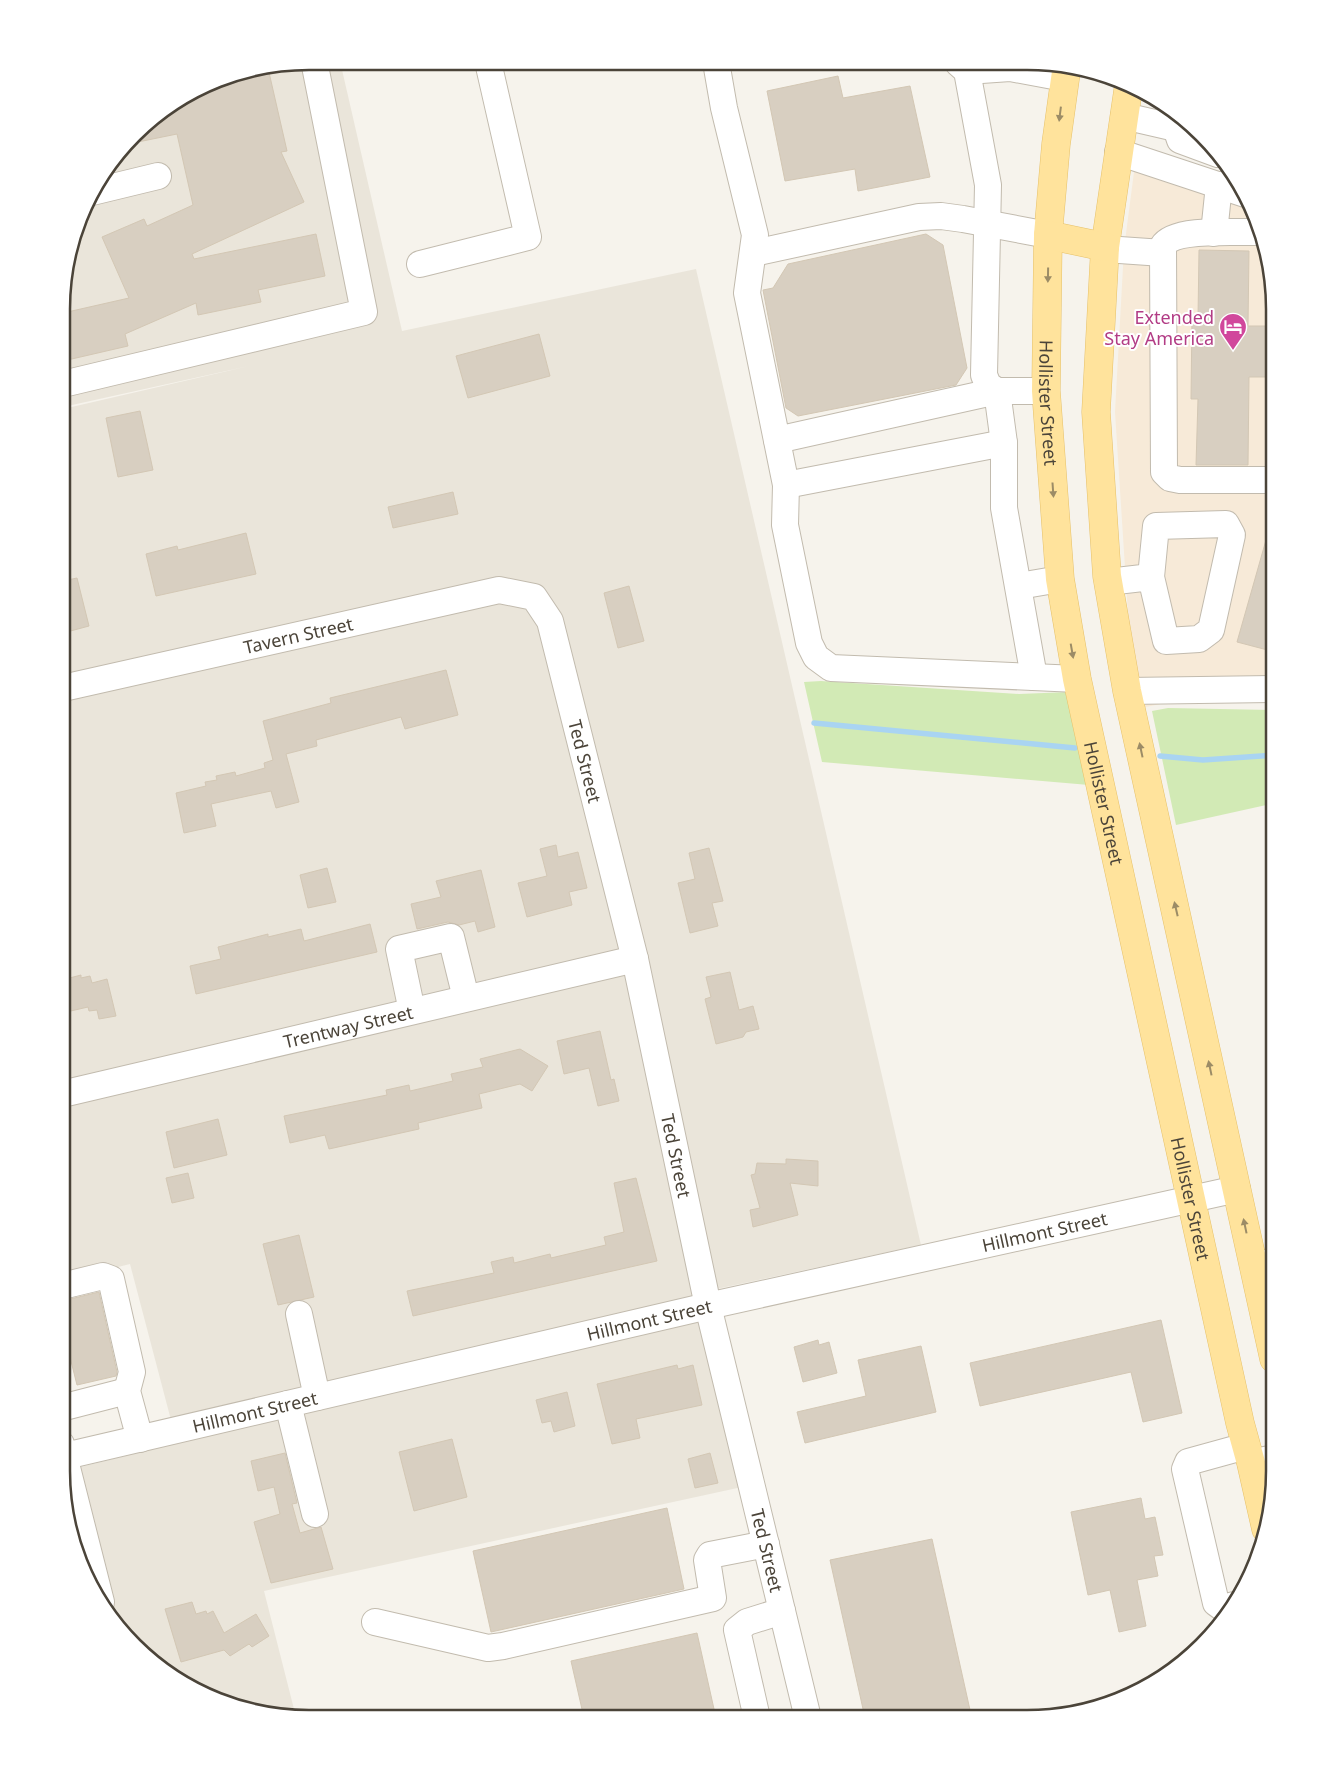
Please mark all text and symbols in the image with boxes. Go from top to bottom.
one-way arrow [1055,106,1063,122]
one-way arrow [1043,268,1051,284]
place label: Extended Stay America [1104,305,1214,350]
hotel icon: Extended Stay America [1218,312,1248,351]
street label: Hollister Street [1034,340,1064,467]
one-way arrow [1050,482,1058,498]
street label: Tavern Street [241,611,356,659]
one-way arrow [1069,644,1077,660]
street label: Ted Street [563,717,607,806]
street label: Hollister Street [1079,739,1129,868]
one-way arrow [1136,742,1144,758]
one-way arrow [1171,900,1179,916]
street label: Trentway Street [281,1000,416,1053]
one-way arrow [1206,1060,1214,1075]
street label: Ted Street [656,1112,697,1200]
street label: Hollister Street [1166,1135,1216,1263]
street label: Hillmont Street [980,1206,1110,1257]
one-way arrow [1241,1219,1249,1234]
street label: Hillmont Street [584,1293,714,1346]
street label: Hillmont Street [190,1385,320,1438]
street label: Ted Street [746,1506,789,1595]

